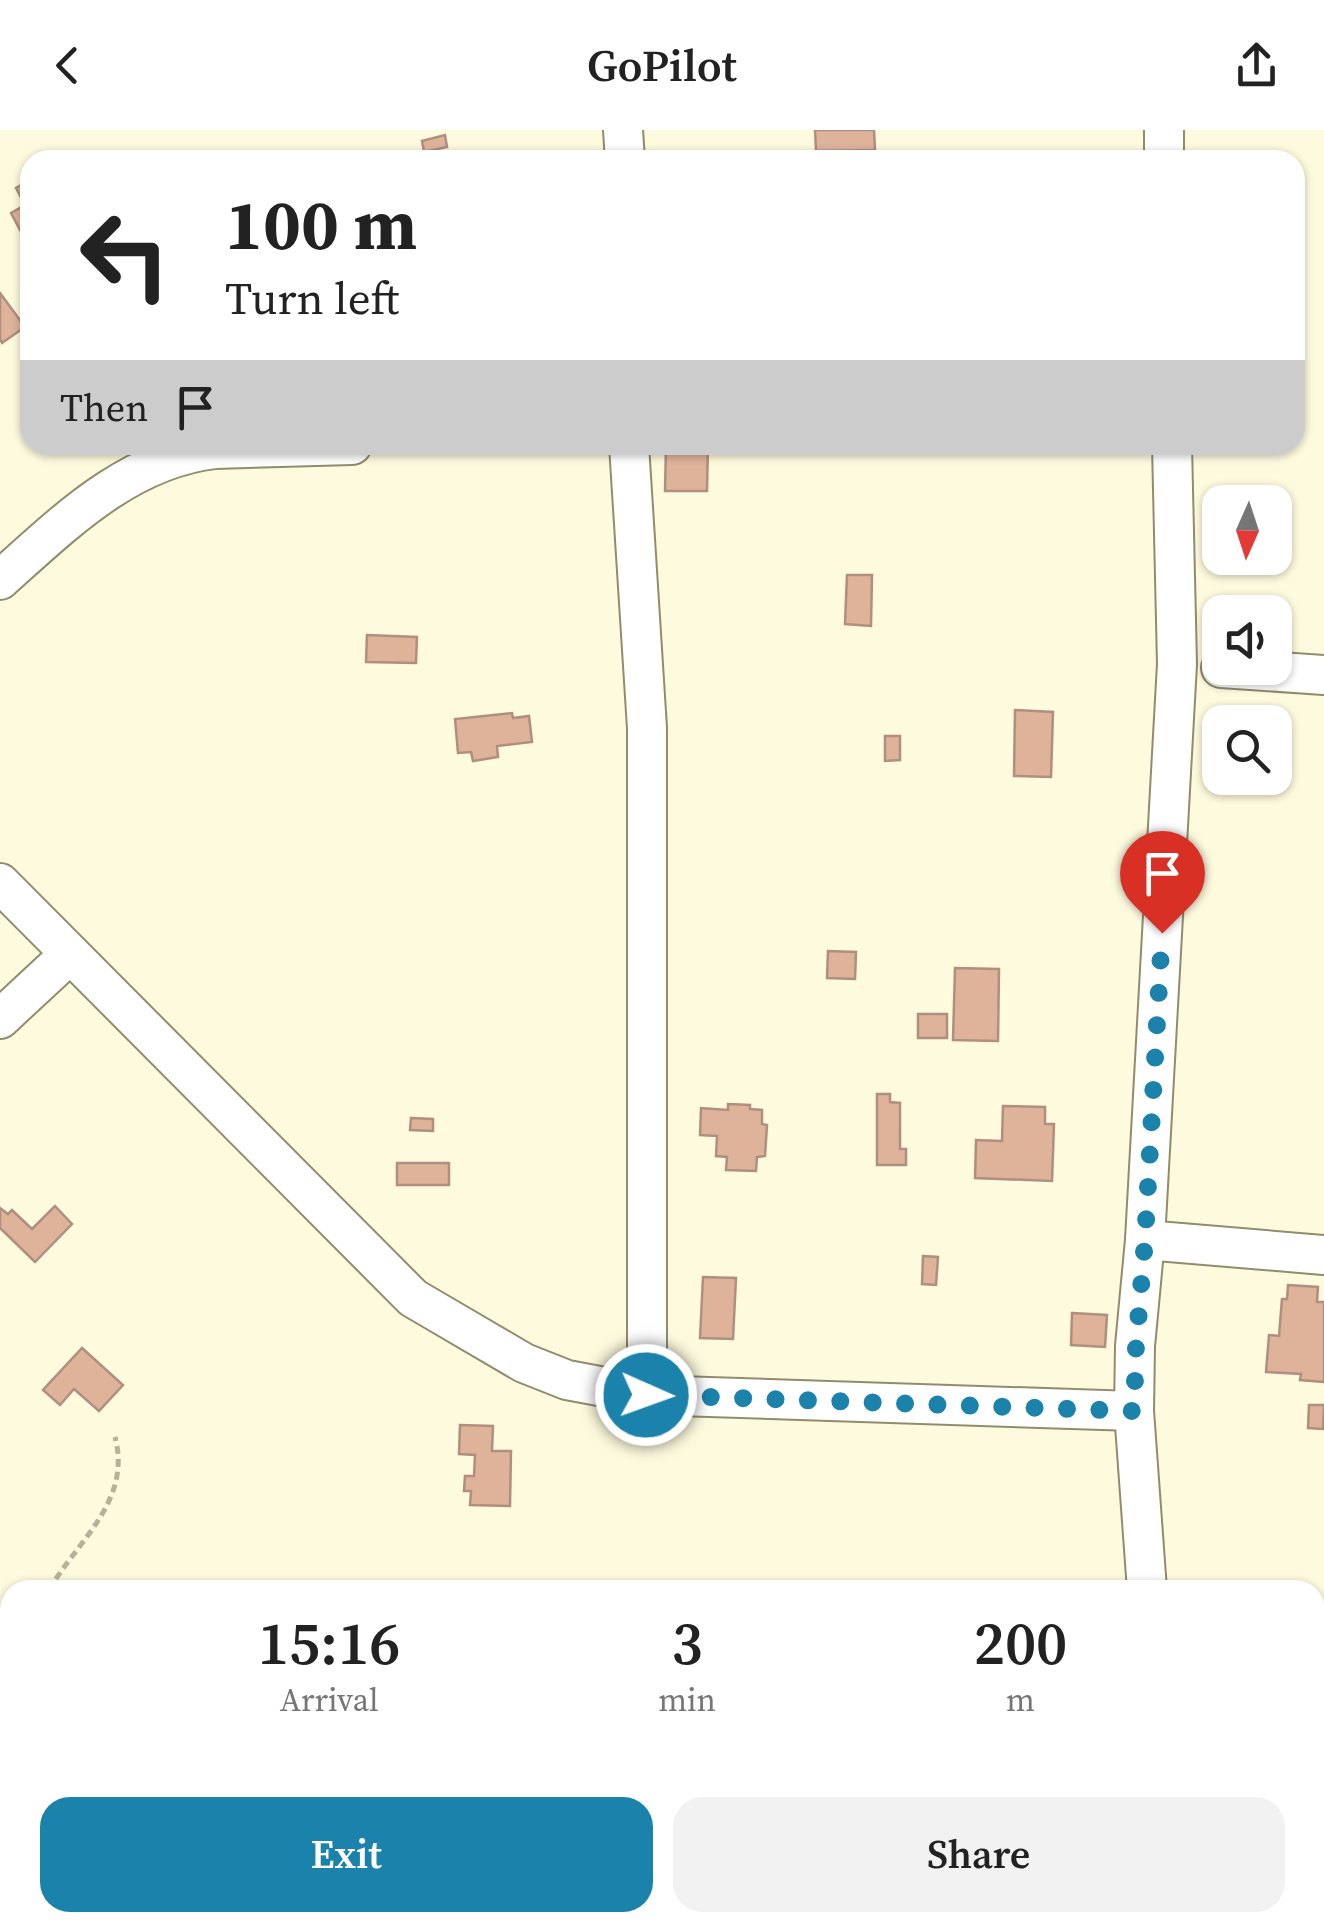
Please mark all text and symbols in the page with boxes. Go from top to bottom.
text: GoPilot [587,34,737,96]
icon: back [40,38,95,93]
icon: share [1229,38,1284,93]
text: 100 m [225,176,417,272]
icon: left [60,190,190,320]
text: Turn left [225,267,399,329]
icon: arrive [168,380,223,435]
text: Then [60,382,148,434]
north arrow [1202,485,1292,575]
map controls [1202,485,1292,795]
button: sound [1202,595,1292,685]
button: search [1202,705,1292,795]
pin [1120,831,1205,934]
icon: arrive [1135,846,1190,901]
position arrow [594,1343,698,1447]
text: 15:16 [258,1602,401,1684]
text: 3 [672,1602,703,1684]
text: 200 [974,1602,1067,1684]
text: Arrival [280,1678,379,1722]
text: min [658,1678,716,1722]
text: m [1006,1678,1035,1722]
button: Exit [40,1797,653,1912]
button: Share [673,1797,1285,1912]

